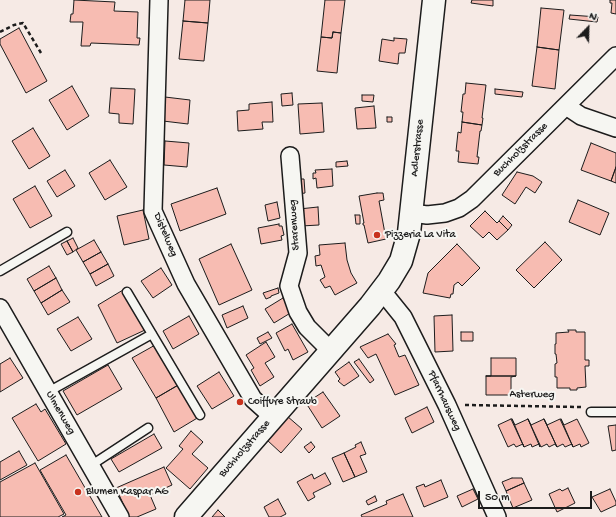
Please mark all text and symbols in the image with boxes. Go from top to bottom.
north arrow [568,8,608,48]
text: N [587,10,598,24]
street label: Adlerstrasse [408,119,428,177]
street label: Buchholzstrasse [491,120,551,180]
street label: Starenweg [287,199,303,251]
street label: Distelweg [150,211,180,259]
place label: Pizzeria La Vita [385,228,456,242]
marker: Pizzeria La Vita [372,230,382,240]
street label: Pfarrhausweg [424,369,464,433]
street label: Asterweg [509,388,555,402]
street label: Ulmenweg [42,389,78,437]
place label: Coiffure Straub [248,395,317,409]
marker: Coiffure Straub [235,397,245,407]
street label: Buchholzstrasse [217,418,273,480]
scale bar [480,483,594,509]
place label: Blumen Kaspar AG [86,485,168,499]
marker: Blumen Kaspar AG [73,487,83,497]
text: 50 m [485,491,510,505]

